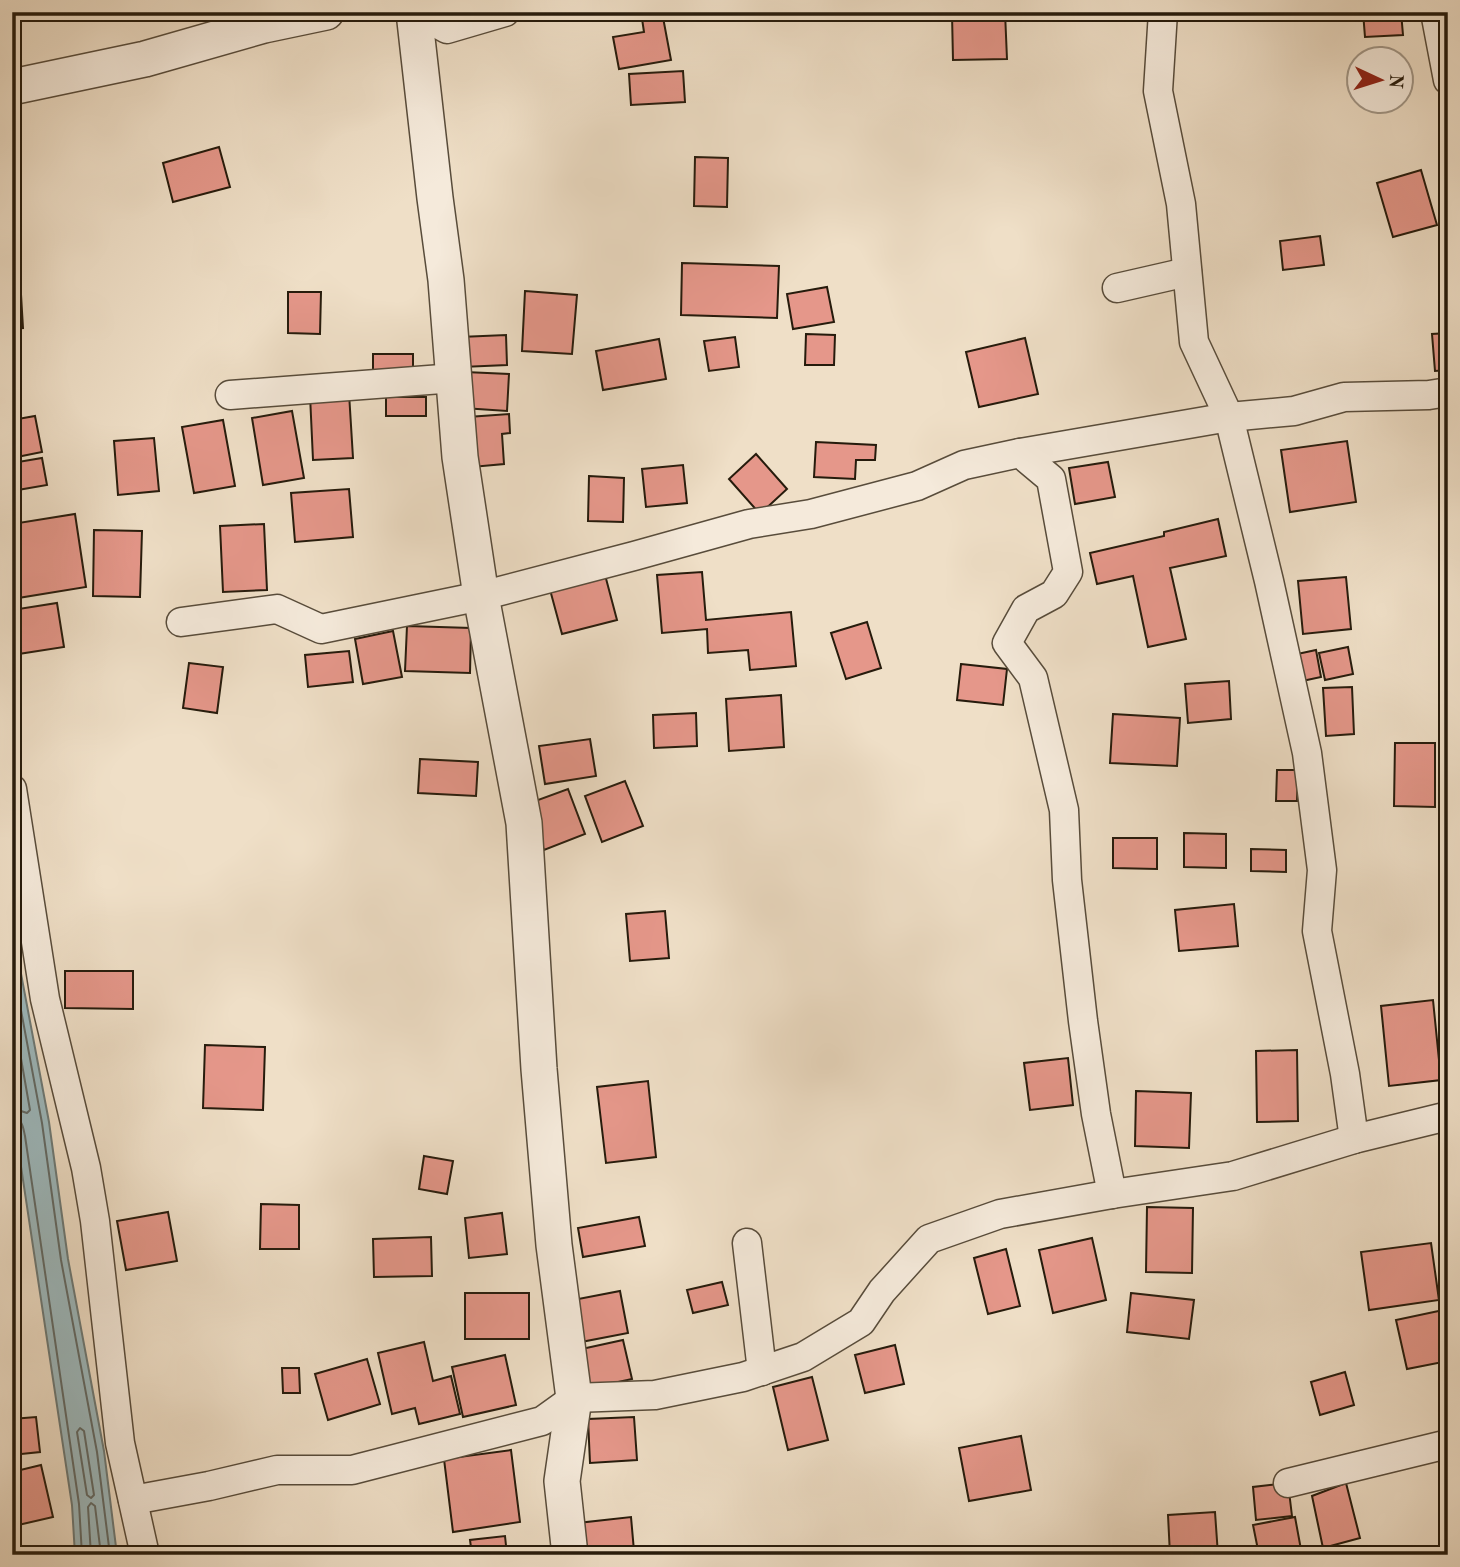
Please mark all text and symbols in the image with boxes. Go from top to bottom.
north arrow [1344,46,1414,116]
text: N [1384,73,1404,89]

